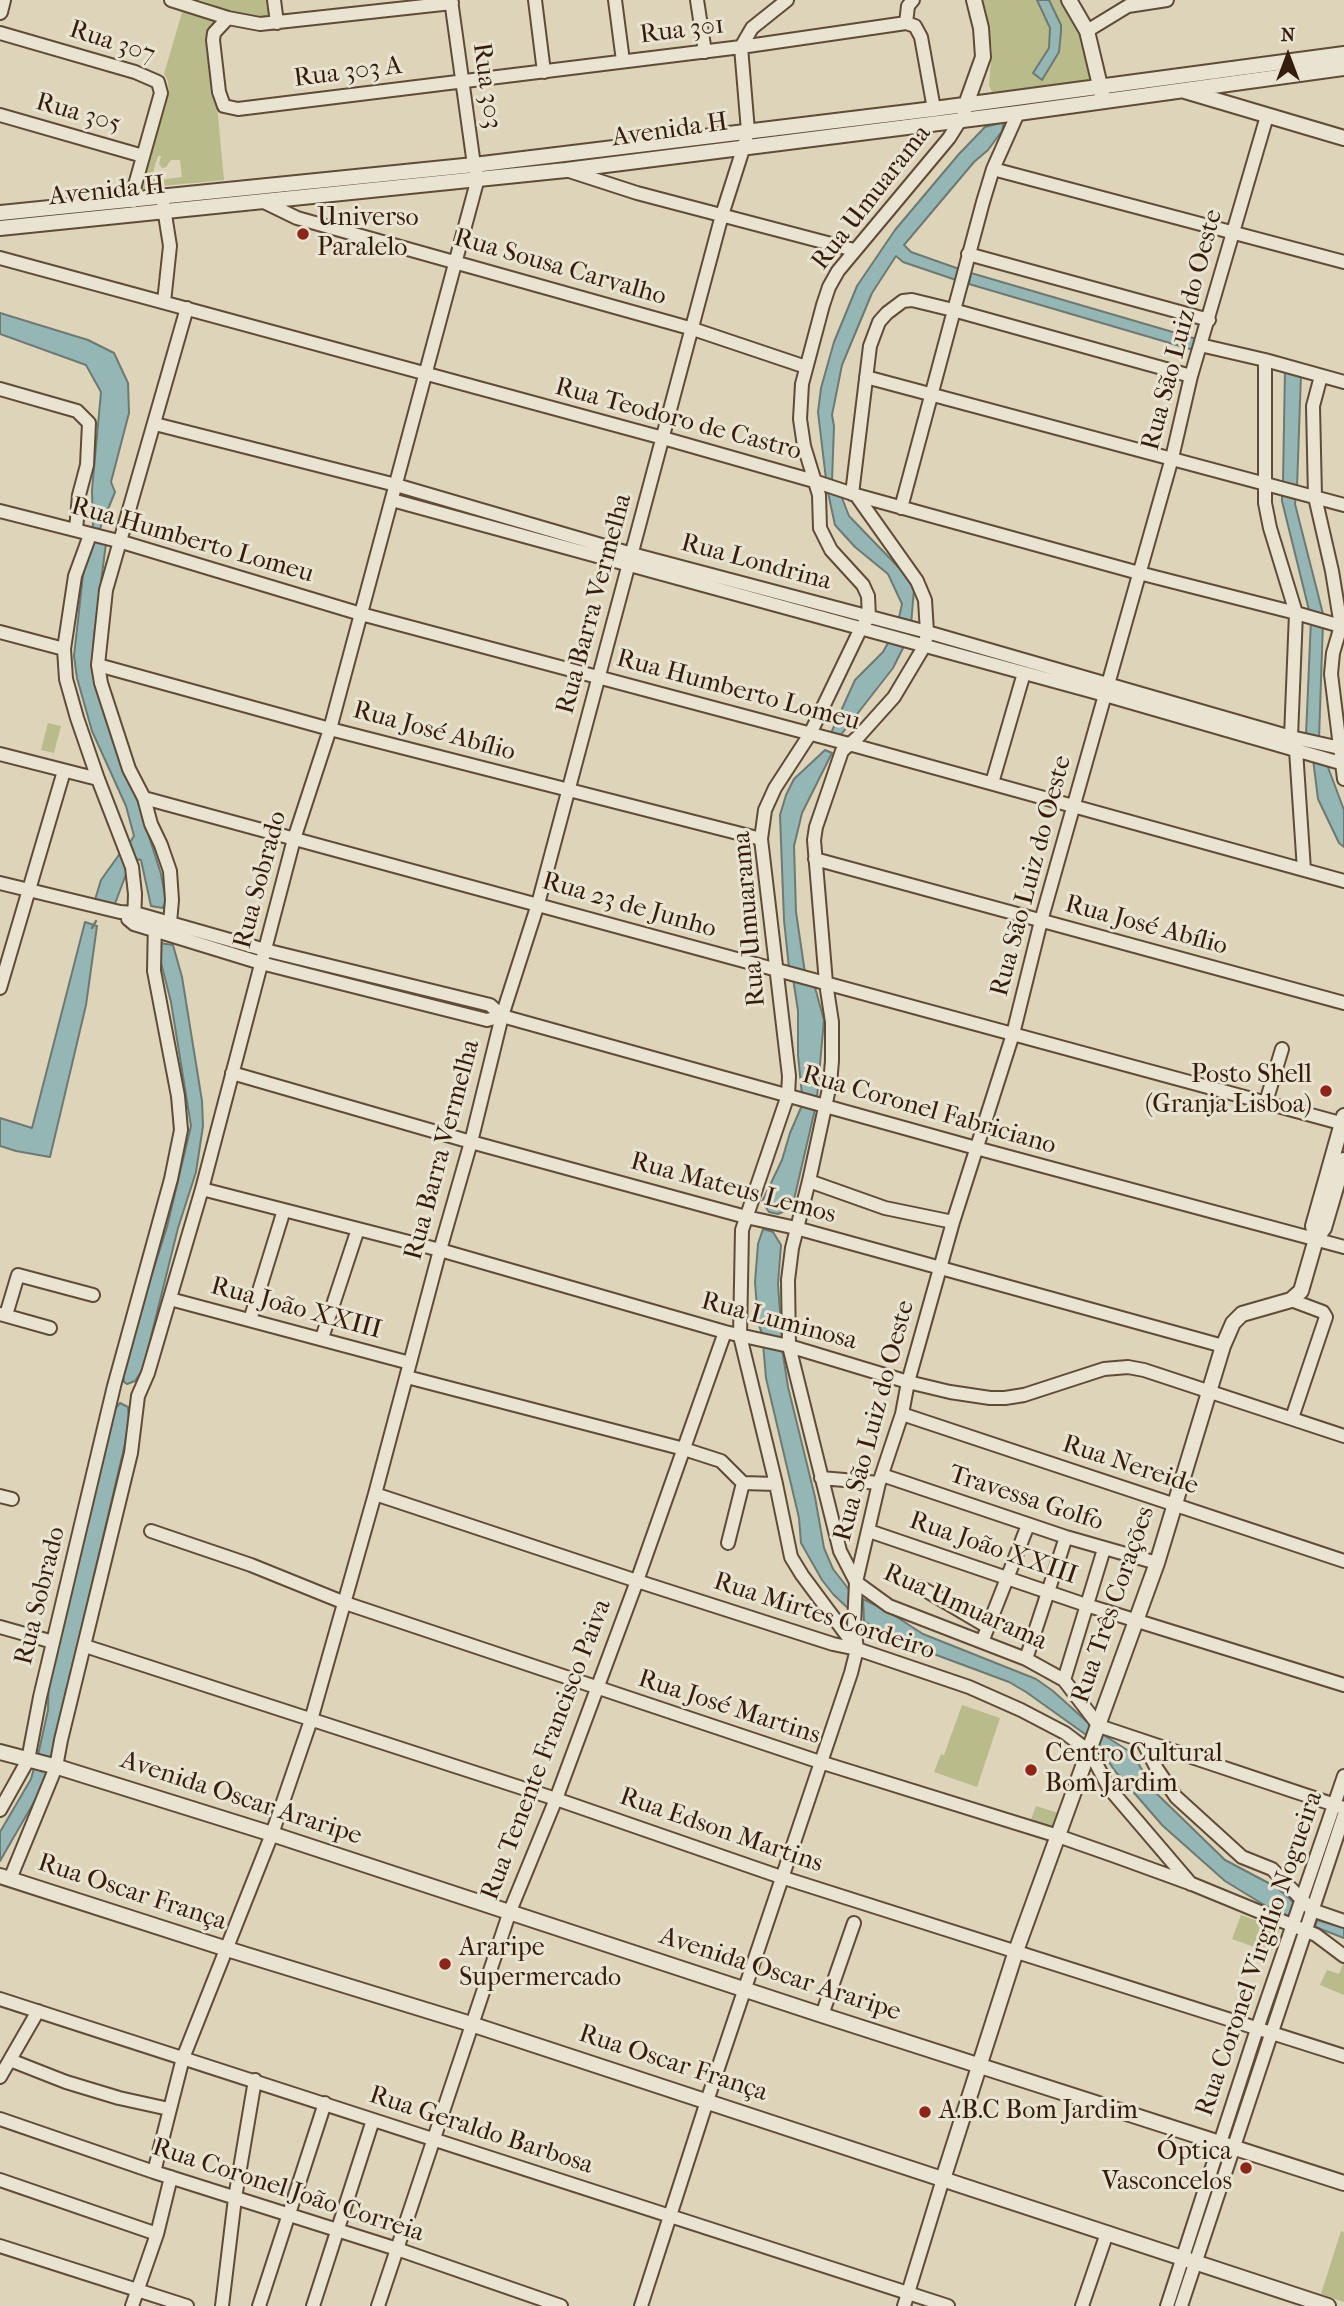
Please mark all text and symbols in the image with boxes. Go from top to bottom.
street label: Rua 301 [638,10,726,52]
street label: Rua 307 [65,15,159,71]
north arrow [1253,21,1323,91]
text: N [1281,24,1295,46]
street label: Rua 303 [465,41,507,131]
street label: Rua 303 A [292,51,404,95]
street label: Rua 305 [32,87,124,141]
street label: Avenida H [610,107,730,155]
street label: Rua Umuarama [806,119,938,277]
street label: Avenida H [47,170,167,214]
place label: Universo Paralelo [317,203,419,264]
street label: Rua São Luiz do Oeste [1136,206,1230,454]
street label: Rua Sousa Carvalho [450,223,670,313]
marker: Universo Paralelo [295,226,311,242]
street label: Rua Teodoro de Castro [551,372,805,468]
street label: Rua Barra Vermelha [551,490,639,718]
street label: Rua Humberto Lomeu [67,491,317,591]
street label: Rua Londrina [677,528,835,598]
street label: Rua Humberto Lomeu [613,643,863,739]
street label: Rua José Abílio [349,695,519,769]
street label: Rua São Luiz do Oeste [985,752,1079,1000]
street label: Rua Sobrado [228,808,294,952]
street label: Rua Umuarama [727,830,773,1008]
street label: Rua 23 de Junho [538,866,720,946]
street label: Rua José Abílio [1061,889,1231,963]
street label: Rua Barra Vermelha [399,1036,487,1264]
street label: Rua Coronel Fabriciano [798,1060,1060,1162]
place label: Posto Shell (Granja Lisboa) [1145,1060,1312,1122]
marker: Posto Shell (Granja Lisboa) [1318,1083,1334,1099]
street label: Rua Mateus Lemos [627,1147,839,1231]
street label: Rua João XXIII [207,1271,385,1347]
street label: Rua Luminosa [698,1286,860,1358]
street label: Rua São Luiz do Oeste [828,1297,922,1545]
street label: Rua Nereide [1058,1429,1202,1503]
street label: Travessa Golfo [945,1459,1107,1539]
street label: Rua Três Corações [1066,1502,1162,1708]
street label: Rua João XXIII [905,1506,1081,1592]
street label: Rua Sobrado [9,1524,73,1668]
street label: Rua Umuarama [878,1558,1052,1658]
street label: Rua Mirtes Cordeiro [709,1567,939,1667]
street label: Rua Tenente Francisco Paiva [475,1595,619,1905]
street label: Rua José Martins [634,1664,824,1752]
place label: Centro Cultural Bom Jardim [1045,1739,1223,1800]
street label: Avenida Oscar Araripe [116,1745,366,1853]
marker: Centro Cultural Bom Jardim [1023,1762,1039,1778]
street label: Rua Edson Martins [615,1782,827,1880]
street label: Rua Coronel Virgílio Nogueira [1190,1788,1330,2120]
street label: Rua Oscar França [34,1848,230,1938]
street label: Avenida Oscar Araripe [655,1921,905,2029]
place label: Araripe Supermercado [459,1933,621,1994]
marker: Araripe Supermercado [437,1956,453,1972]
street label: Rua Oscar França [575,2019,771,2109]
street label: Rua Geraldo Barbosa [365,2080,597,2182]
place label: A.B.C Bom Jardim [939,2096,1138,2128]
marker: A.B.C Bom Jardim [917,2104,933,2120]
street label: Rua Coronel João Correia [148,2132,428,2250]
place label: Óptica Vasconcelos [1102,2137,1232,2198]
marker: Óptica Vasconcelos [1238,2160,1254,2176]

